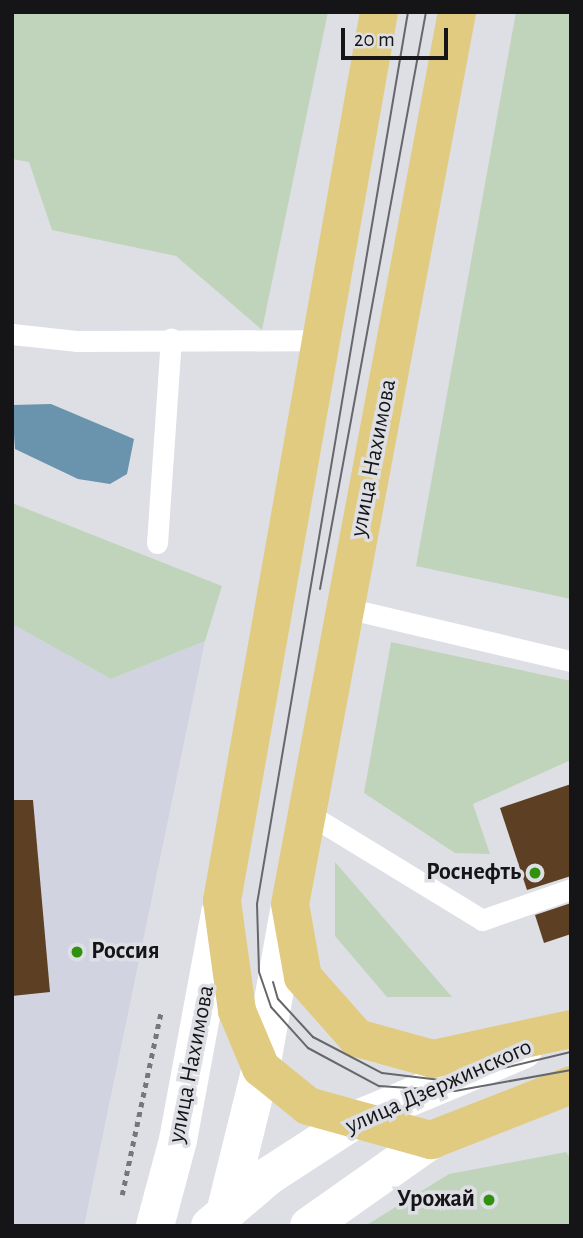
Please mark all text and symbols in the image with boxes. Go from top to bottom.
scale bar [345,14,452,58]
text: 20 m [354,29,395,50]
street label: улица Нахимова [345,377,403,539]
place label: Роснефть [426,859,521,887]
marker: Роснефть [527,865,543,881]
place label: Россия [91,938,160,966]
marker: Россия [69,944,85,960]
street label: улица Нахимова [163,983,221,1145]
street label: улица Дзержинского [341,1033,537,1141]
place label: Урожай [397,1186,475,1214]
marker: Урожай [481,1192,497,1208]

